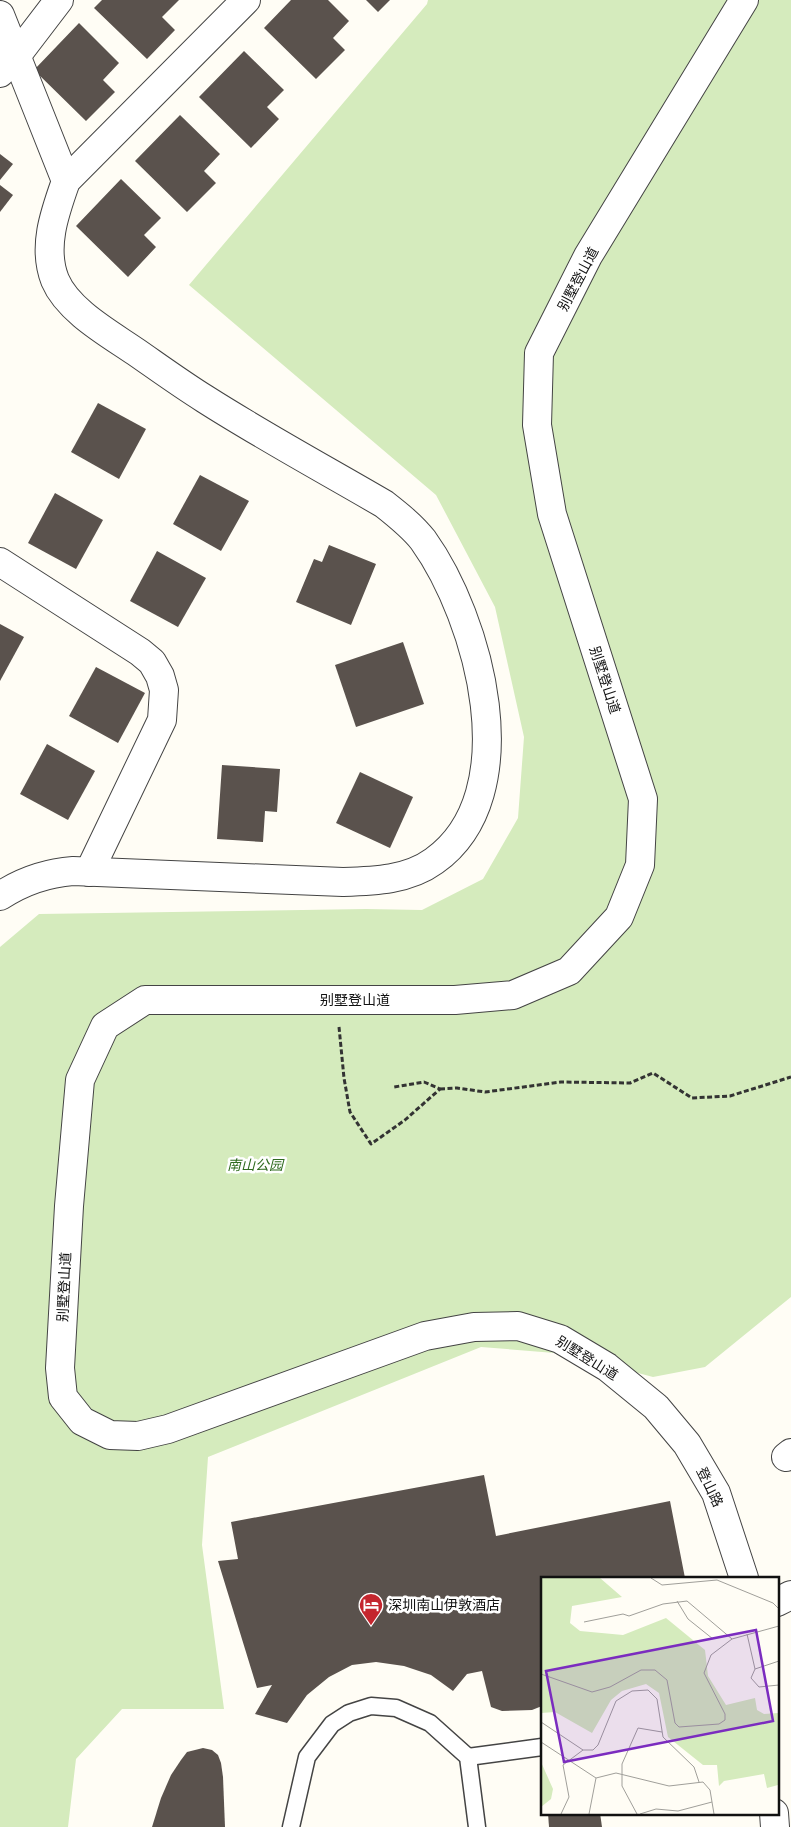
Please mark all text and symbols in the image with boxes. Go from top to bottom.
street label: 别墅登山道 [554,244,602,314]
street label: 别墅登山道 [586,644,624,716]
street label: 别墅登山道 [320,991,390,1009]
park label: 南山公园 [227,1156,285,1174]
street label: 别墅登山道 [53,1252,75,1322]
street label: 别墅登山道 [553,1332,621,1384]
street label: 登山路 [693,1464,727,1510]
inset map [541,1577,778,1814]
hotel icon: 深圳南山伊敦酒店 [358,1592,384,1626]
place label: 深圳南山伊敦酒店 [388,1596,500,1614]

